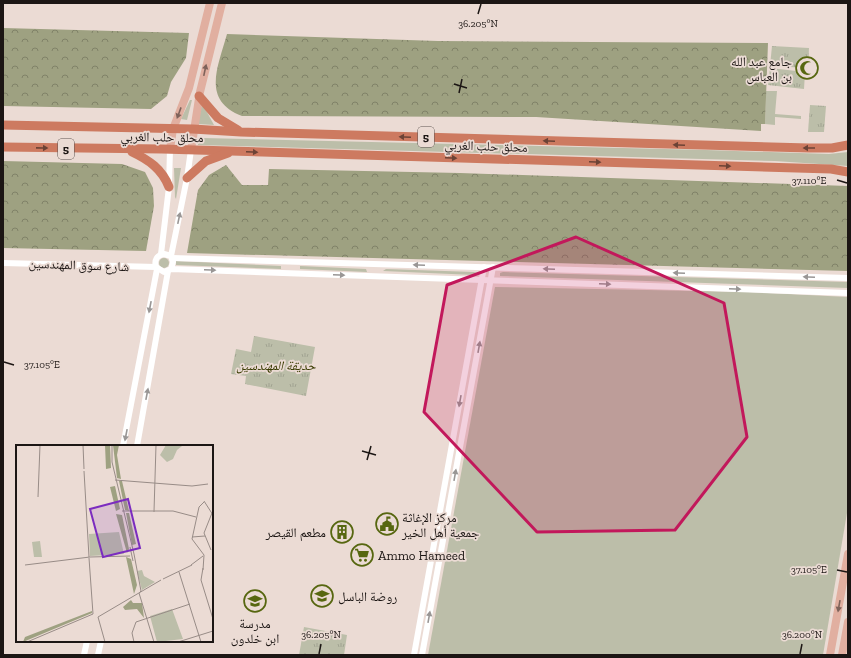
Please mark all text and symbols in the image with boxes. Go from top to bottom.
text: 36.205°N [458,18,498,30]
place label: جامع عبد الله بن العباس [731,54,792,85]
mosque icon: جامع عبد الله بن العباس [794,55,820,81]
one-way arrow [202,64,208,76]
one-way arrow [176,108,182,120]
road number: 5 [418,127,434,147]
street label: محلق حلب الغربي [120,129,204,149]
one-way arrow [398,134,411,140]
street label: محلق حلب الغربي [444,137,528,158]
one-way arrow [542,138,555,144]
road number: 5 [58,139,74,159]
one-way arrow [673,141,685,148]
one-way arrow [36,145,49,151]
one-way arrow [802,145,815,151]
one-way arrow [246,149,259,155]
one-way arrow [445,155,458,161]
one-way arrow [589,159,602,165]
one-way arrow [719,162,731,169]
text: 37.110°E [792,175,826,187]
one-way arrow [176,212,182,224]
street label: شارع سوق المهندسين [28,256,130,276]
one-way arrow [412,262,425,268]
one-way arrow [542,266,555,272]
one-way arrow [204,267,216,274]
one-way arrow [672,270,685,276]
one-way arrow [333,272,346,278]
one-way arrow [803,273,815,280]
one-way arrow [599,281,612,287]
one-way arrow [729,285,741,292]
one-way arrow [147,301,153,313]
one-way arrow [476,341,482,353]
park label: حديقة المهندسين [236,358,317,374]
text: 37.105°E [24,359,60,371]
one-way arrow [144,388,150,400]
one-way arrow [457,395,463,407]
one-way arrow [122,429,128,441]
inset map [16,445,213,642]
one-way arrow [452,469,458,481]
place label: مركز الإغاثة جمعية أهل الخير [401,510,479,541]
public building icon: مركز الإغاثة جمعية أهل الخير [374,511,400,537]
building icon: مطعم القيصر [329,519,355,545]
place label: مطعم القيصر [265,525,326,541]
supermarket icon: Ammo Hameed [349,542,375,568]
place label: Ammo Hameed [378,548,465,563]
text: 37.105°E [791,564,827,576]
school or university icon: روضة الباسل [309,583,335,609]
school or university icon: مدرسة ابن خلدون [242,588,268,614]
place label: روضة الباسل [338,589,397,605]
one-way arrow [836,600,842,613]
one-way arrow [427,611,433,623]
place label: مدرسة ابن خلدون [231,616,279,647]
text: 36.205°N [301,629,341,641]
text: 36.200°N [782,629,823,641]

